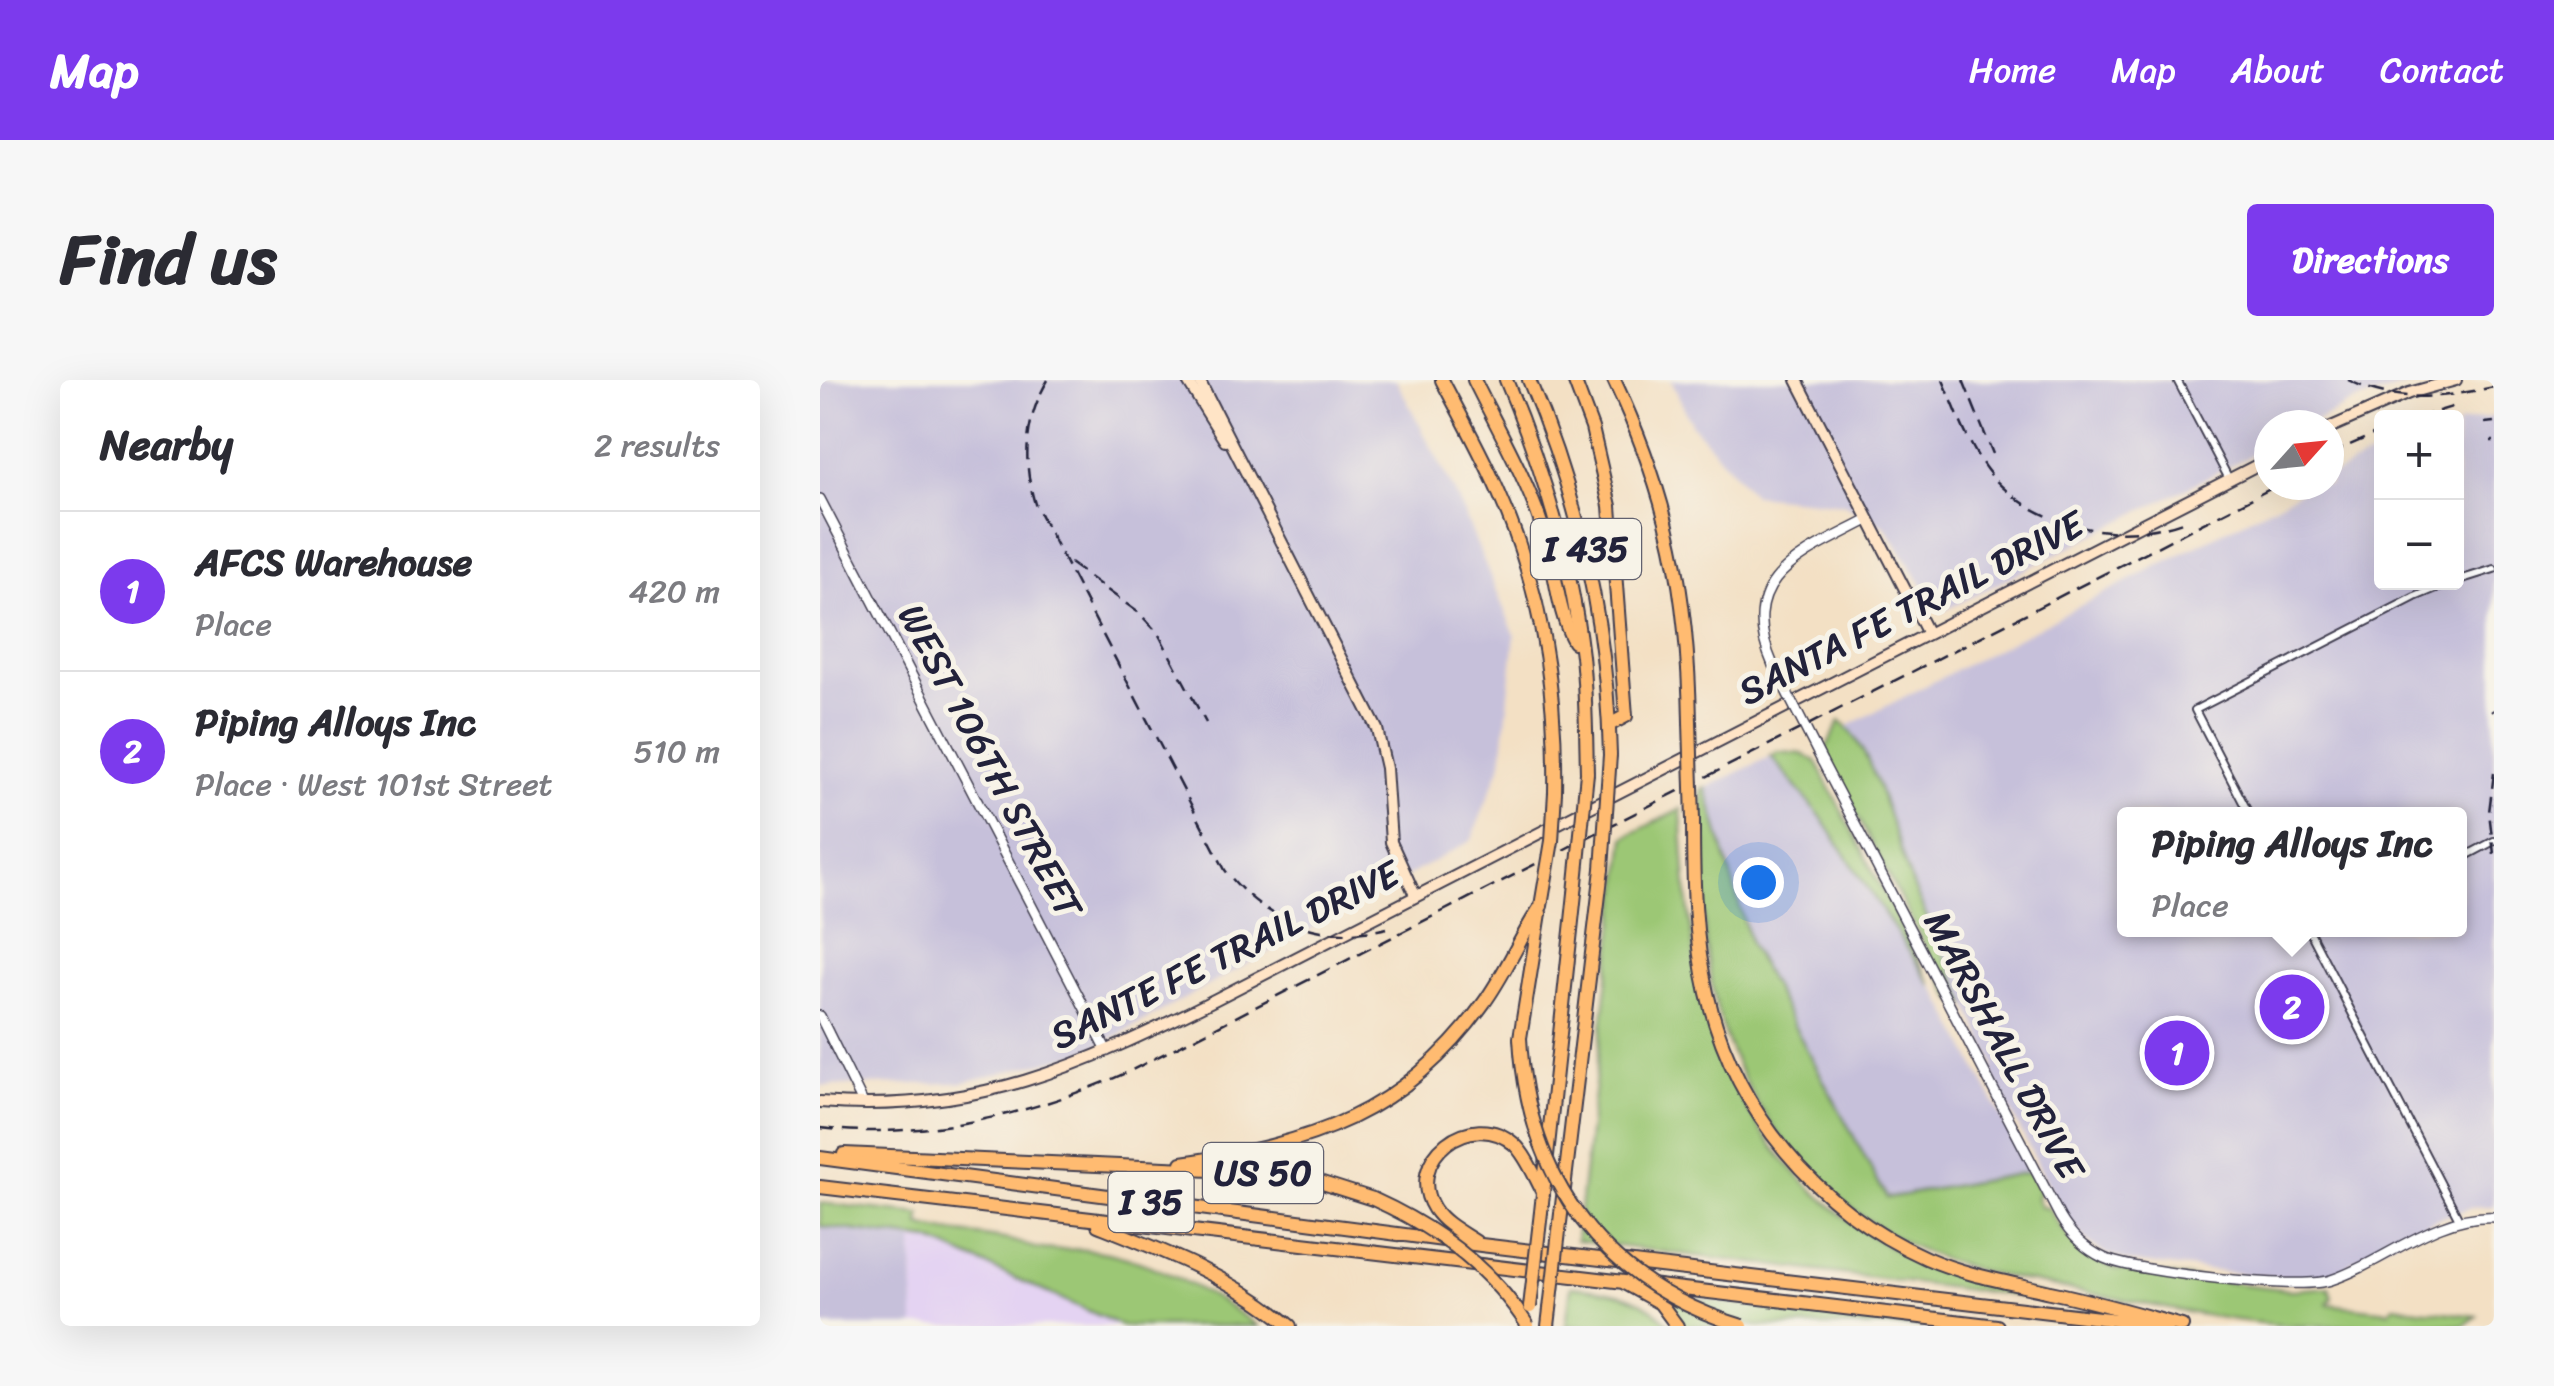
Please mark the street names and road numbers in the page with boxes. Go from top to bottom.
street label: SANTA FE TRAIL DRIVE [1726,491,2098,724]
road number: I 435 [1531,519,1641,579]
street label: WEST 106TH STREET [879,592,1102,932]
street label: SANTE FE TRAIL DRIVE [1039,840,1413,1069]
street label: MARSHALL DRIVE [1905,898,2104,1194]
road number: US 50 [1203,1143,1323,1203]
road number: I 35 [1108,1172,1194,1232]

